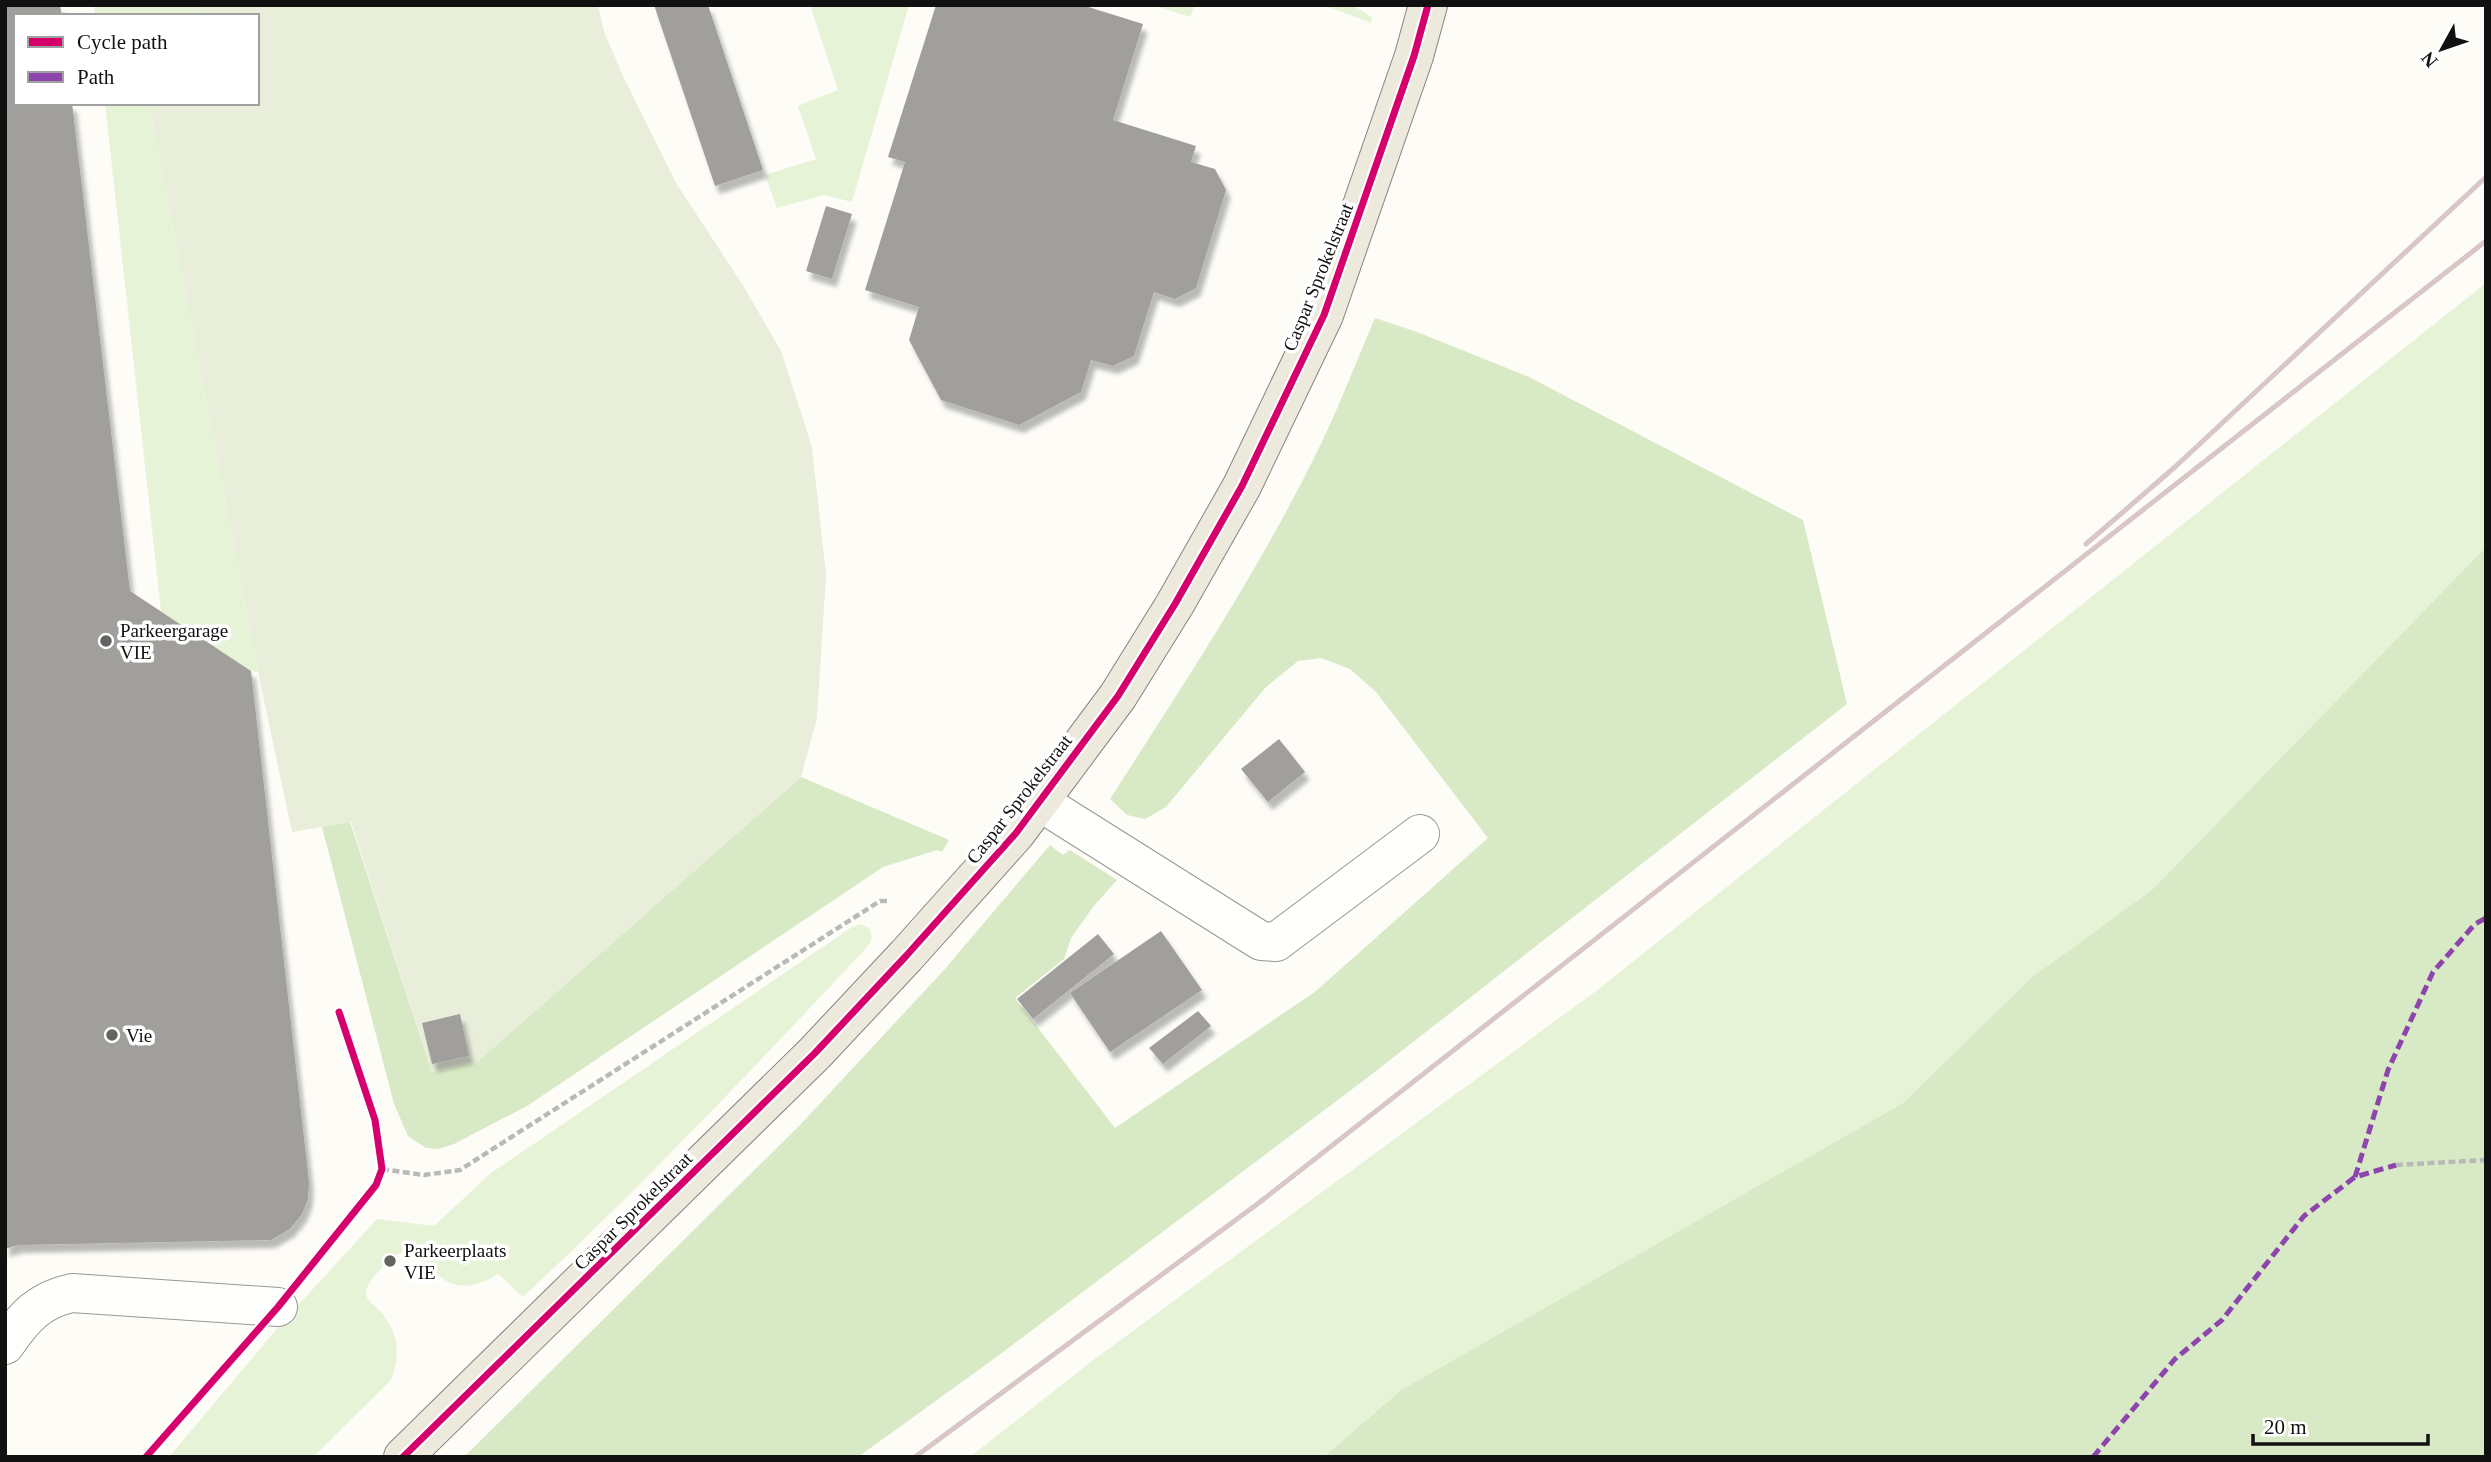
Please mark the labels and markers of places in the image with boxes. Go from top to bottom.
place label: Parkeergarage VIE [120,620,228,663]
marker: Parkeergarage VIE [98,633,114,649]
place label: Vie [126,1025,152,1046]
marker: Vie [104,1027,120,1043]
place label: Parkeerplaats VIE [404,1240,506,1283]
marker: Parkeerplaats VIE [382,1253,398,1269]

